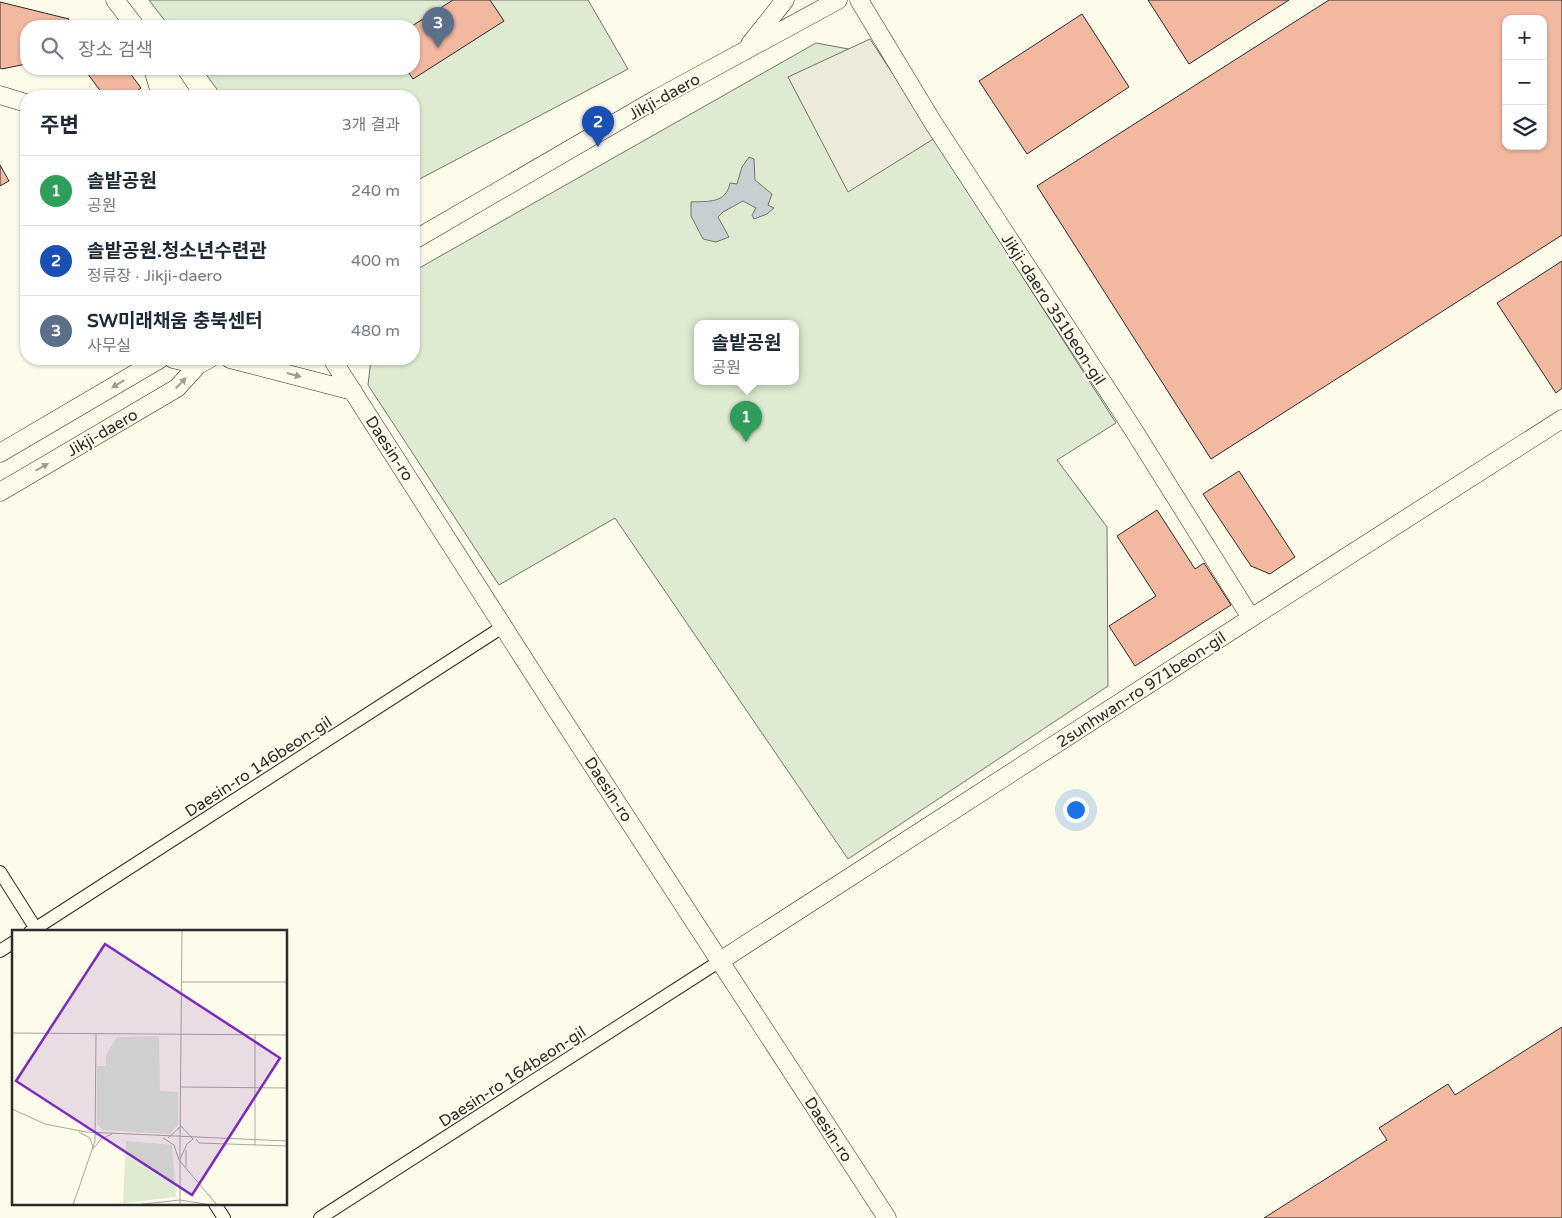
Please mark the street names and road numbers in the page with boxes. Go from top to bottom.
street label: Jikji-daero [625,69,704,125]
street label: Jikji-daero 351beon-gil [997,230,1109,389]
street label: Jikji-daero [64,405,141,461]
street label: Daesin-ro [361,412,418,485]
street label: 2sunhwan-ro 971beon-gil [1053,628,1230,752]
street label: Daesin-ro 146beon-gil [181,712,336,822]
street label: Daesin-ro [580,753,637,826]
street label: Daesin-ro 164beon-gil [435,1022,590,1132]
street label: Daesin-ro [800,1093,857,1166]

